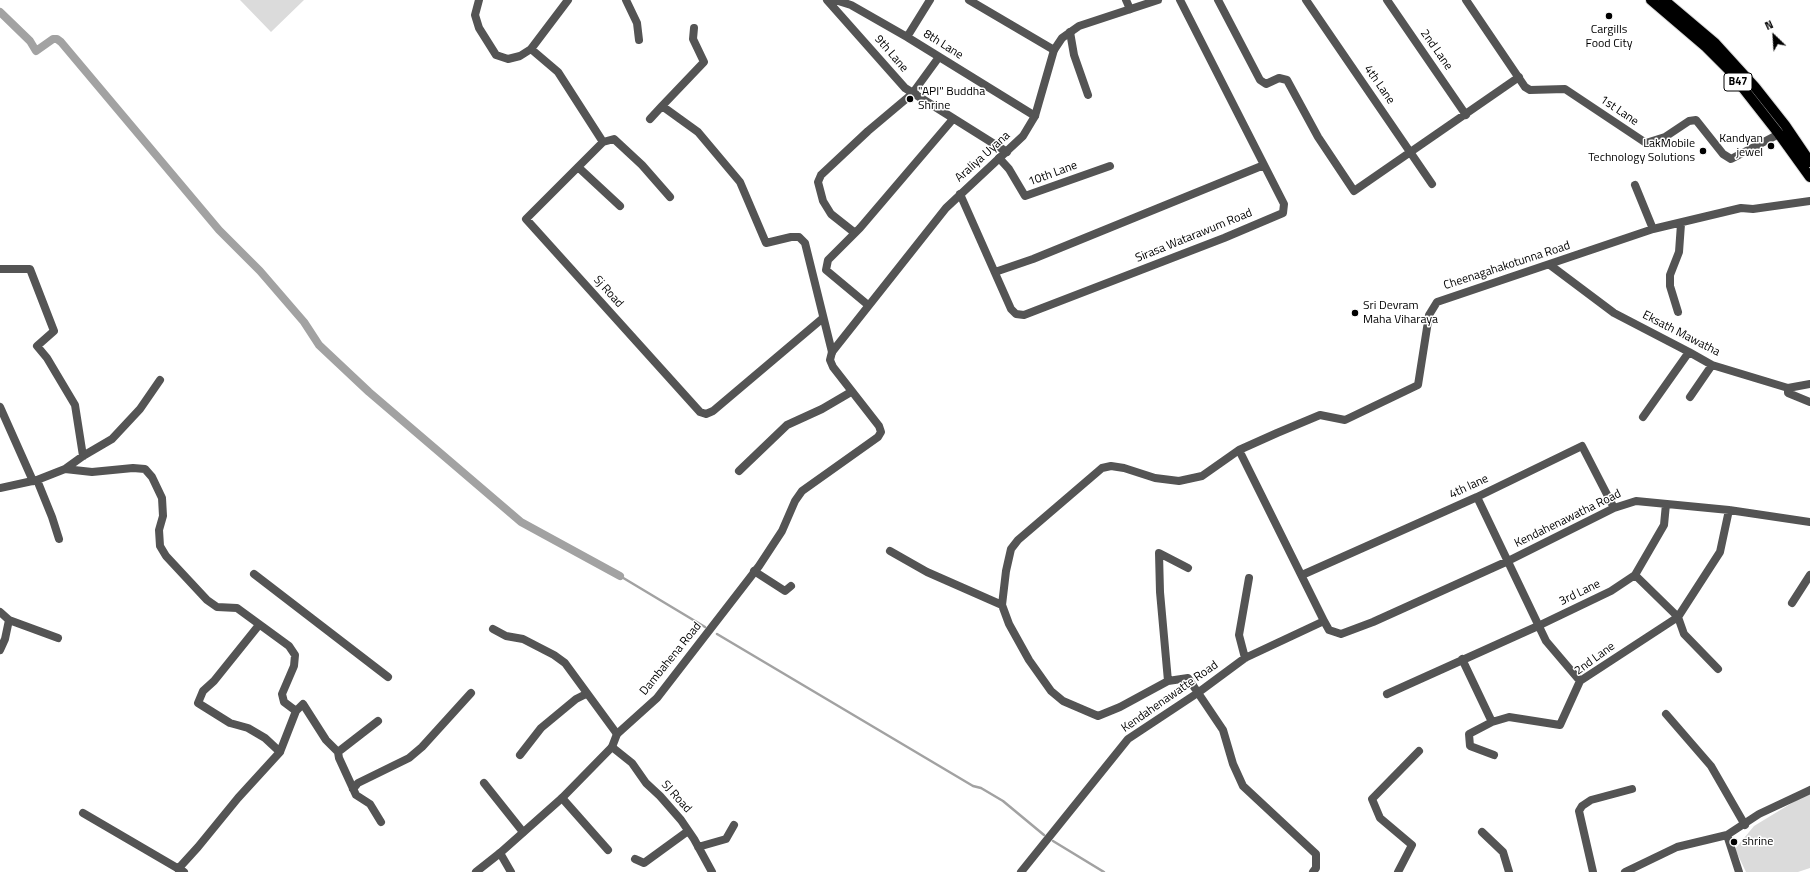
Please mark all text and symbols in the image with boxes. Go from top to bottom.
marker: Cargills Food City [1604,11,1614,21]
north arrow [1754,16,1794,56]
text: N [1762,16,1776,34]
place label: Cargills Food City [1586,23,1632,51]
street label: 8th Lane [920,27,966,63]
street label: 2nd Lane [1417,27,1455,73]
street label: 9th Lane [871,33,911,75]
street label: 4th Lane [1360,63,1398,107]
road number: B47 [1724,73,1752,91]
place label: "API" Buddha Shrine [918,85,985,113]
street label: 1st Lane [1597,93,1641,129]
marker: "API" Buddha Shrine [905,94,915,104]
street label: Araliya Uyana [953,129,1013,185]
place label: Kandyan jewel [1719,132,1763,160]
place label: LakMobile Technology Solutions [1588,137,1695,165]
marker: Kandyan jewel [1766,141,1776,151]
marker: LakMobile Technology Solutions [1698,146,1708,156]
street label: 10th Lane [1027,159,1079,189]
street label: Sirasa Watarawum Road [1134,206,1254,266]
street label: Cheenagahakotunna Road [1442,239,1572,293]
street label: Sj Road [590,273,626,311]
place label: Sri Devram Maha Viharaya [1363,299,1438,327]
marker: Sri Devram Maha Viharaya [1350,308,1360,318]
street label: Eksath Mawatha [1640,308,1722,360]
street label: 4th lane [1447,472,1491,502]
street label: Kendahenawatha Road [1512,487,1624,551]
street label: 3rd Lane [1557,577,1603,609]
street label: Dambahena Road [637,620,705,698]
street label: 2nd Lane [1572,640,1618,678]
street label: Kendahenawatte Road [1119,658,1221,736]
street label: SJ Road [658,778,694,816]
place label: shrine [1742,835,1773,849]
marker: shrine [1729,837,1739,847]

